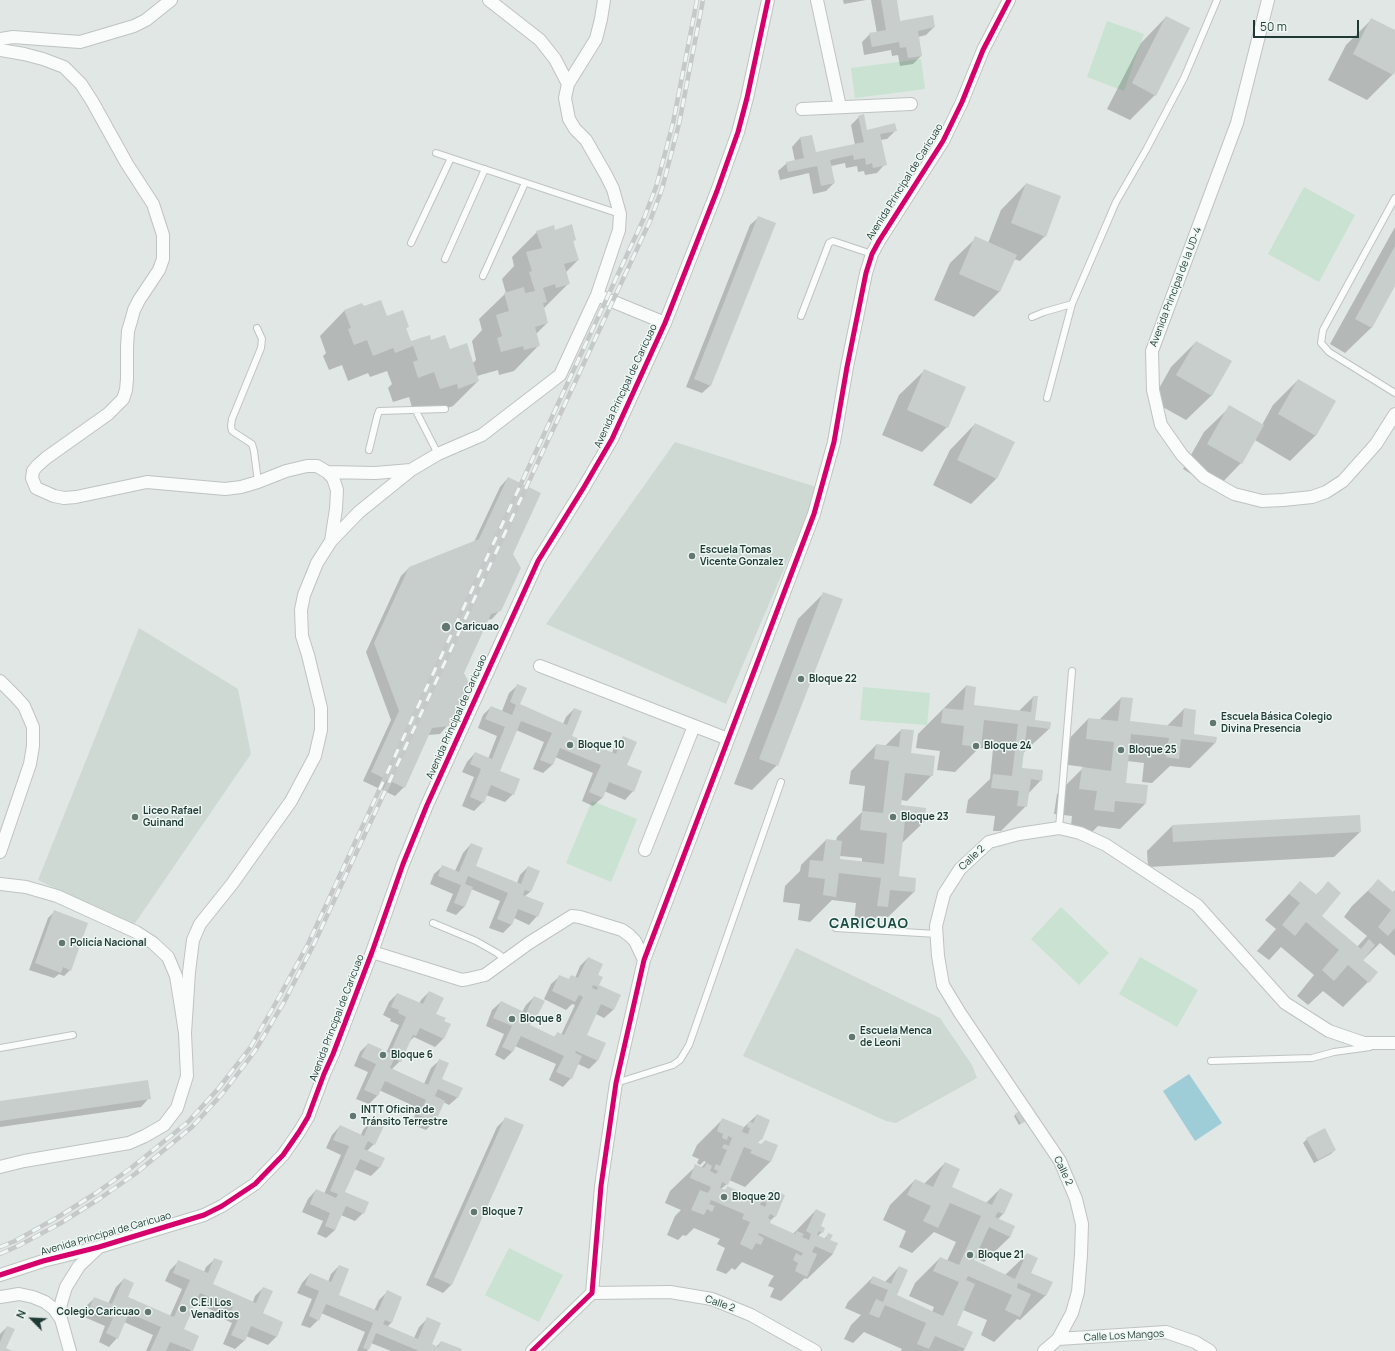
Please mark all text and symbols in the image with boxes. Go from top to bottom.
scale bar [1255,12,1361,38]
text: 50 m [1260,18,1287,35]
street label: Avenida Principal de Caricuao [864,122,946,242]
street label: Avenida Principal de la UD-4 [1148,225,1204,349]
street label: Avenida Principal de Caricuao [592,322,660,450]
place label: Escuela Tomas Vicente Gonzalez [700,544,784,568]
marker: Escuela Tomas Vicente Gonzalez [687,551,697,561]
marker: Caricuao [440,621,452,633]
place label: Caricuao [455,621,499,633]
street label: Avenida Principal de Caricuao [424,653,490,781]
place label: Bloque 22 [809,673,857,685]
marker: Bloque 22 [796,674,806,684]
place label: Escuela Básica Colegio Divina Presencia [1221,711,1332,734]
marker: Escuela Básica Colegio Divina Presencia [1208,718,1218,728]
place label: Bloque 10 [578,739,625,751]
marker: Bloque 10 [565,740,575,750]
place label: Bloque 24 [984,740,1032,752]
marker: Bloque 24 [971,741,981,751]
place label: Bloque 25 [1129,744,1177,756]
marker: Bloque 25 [1116,745,1126,755]
place label: Liceo Rafael Guinand [143,805,202,828]
place label: Bloque 23 [901,811,949,823]
marker: Liceo Rafael Guinand [130,812,140,822]
marker: Bloque 23 [888,812,898,822]
street label: Calle 2 [957,843,987,873]
district label: CARICUAO [829,916,909,932]
place label: Policía Nacional [70,937,147,949]
marker: Policía Nacional [57,938,67,948]
street label: Avenida Principal de Caricuao [307,953,367,1083]
place label: Bloque 8 [520,1013,562,1025]
marker: Bloque 8 [507,1014,517,1024]
place label: Escuela Menca de Leoni [860,1025,932,1048]
marker: Escuela Menca de Leoni [847,1032,857,1042]
place label: Bloque 6 [391,1049,433,1061]
marker: Bloque 6 [378,1050,388,1060]
place label: INTT Oficina de Tránsito Terrestre [361,1104,448,1128]
marker: INTT Oficina de Tránsito Terrestre [348,1111,358,1121]
street label: Calle 2 [1051,1154,1075,1188]
place label: Bloque 20 [732,1191,780,1203]
marker: Bloque 20 [719,1192,729,1202]
place label: Bloque 7 [482,1206,523,1218]
marker: Bloque 7 [469,1207,479,1217]
street label: Avenida Principal de Caricuao [39,1210,173,1258]
place label: Bloque 21 [978,1249,1024,1261]
marker: Bloque 21 [965,1250,975,1260]
street label: Calle 2 [703,1293,737,1315]
place label: C.E.I Los Venaditos [191,1297,239,1320]
north arrow [12,1299,52,1339]
marker: C.E.I Los Venaditos [178,1304,188,1314]
place label: Colegio Caricuao [57,1306,140,1318]
text: N [12,1307,29,1321]
marker: Colegio Caricuao [143,1307,153,1317]
street label: Calle Los Mangos [1084,1328,1164,1344]

